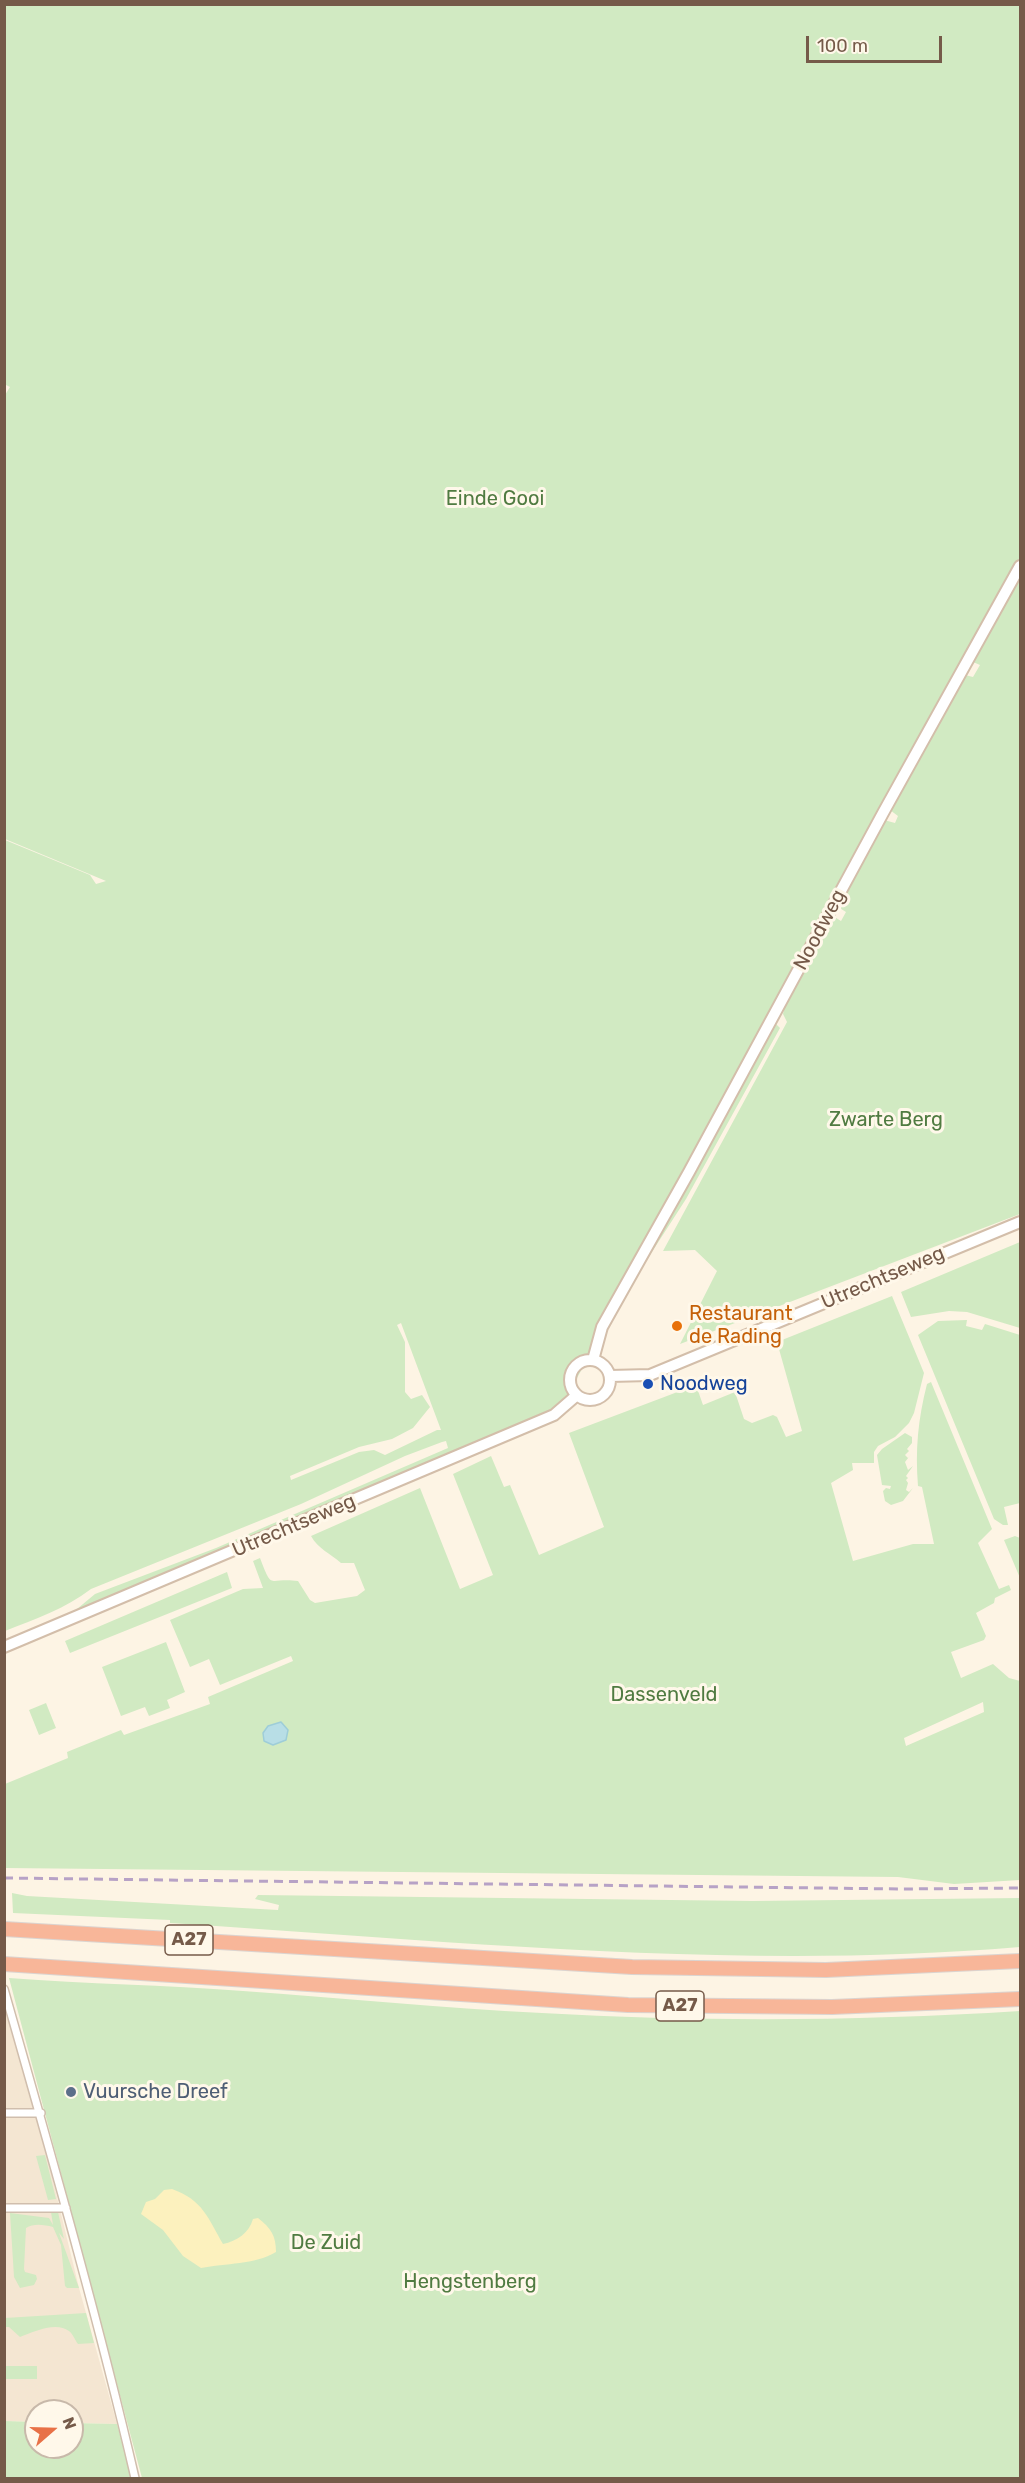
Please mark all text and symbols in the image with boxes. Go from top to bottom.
scale bar [809,24,946,62]
text: 100 m [817,35,868,57]
park label: Einde Gooi [446,487,544,511]
street label: Noodweg [789,886,851,974]
park label: Zwarte Berg [829,1108,943,1132]
street label: Utrechtseweg [818,1241,948,1315]
place label: Restaurant de Rading [689,1302,793,1349]
marker: Restaurant de Rading [670,1319,684,1333]
place label: Noodweg [660,1372,748,1396]
marker: Noodweg [641,1377,655,1391]
street label: Utrechtseweg [229,1489,359,1563]
park label: Dassenveld [611,1683,717,1707]
road number: A27 [165,1925,213,1955]
road number: A27 [656,1991,704,2021]
place label: Vuursche Dreef [83,2080,228,2104]
marker: Vuursche Dreef [64,2085,78,2099]
park label: De Zuid [291,2231,361,2255]
park label: Hengstenberg [403,2270,537,2294]
north arrow [24,2399,84,2459]
text: N [59,2415,80,2432]

